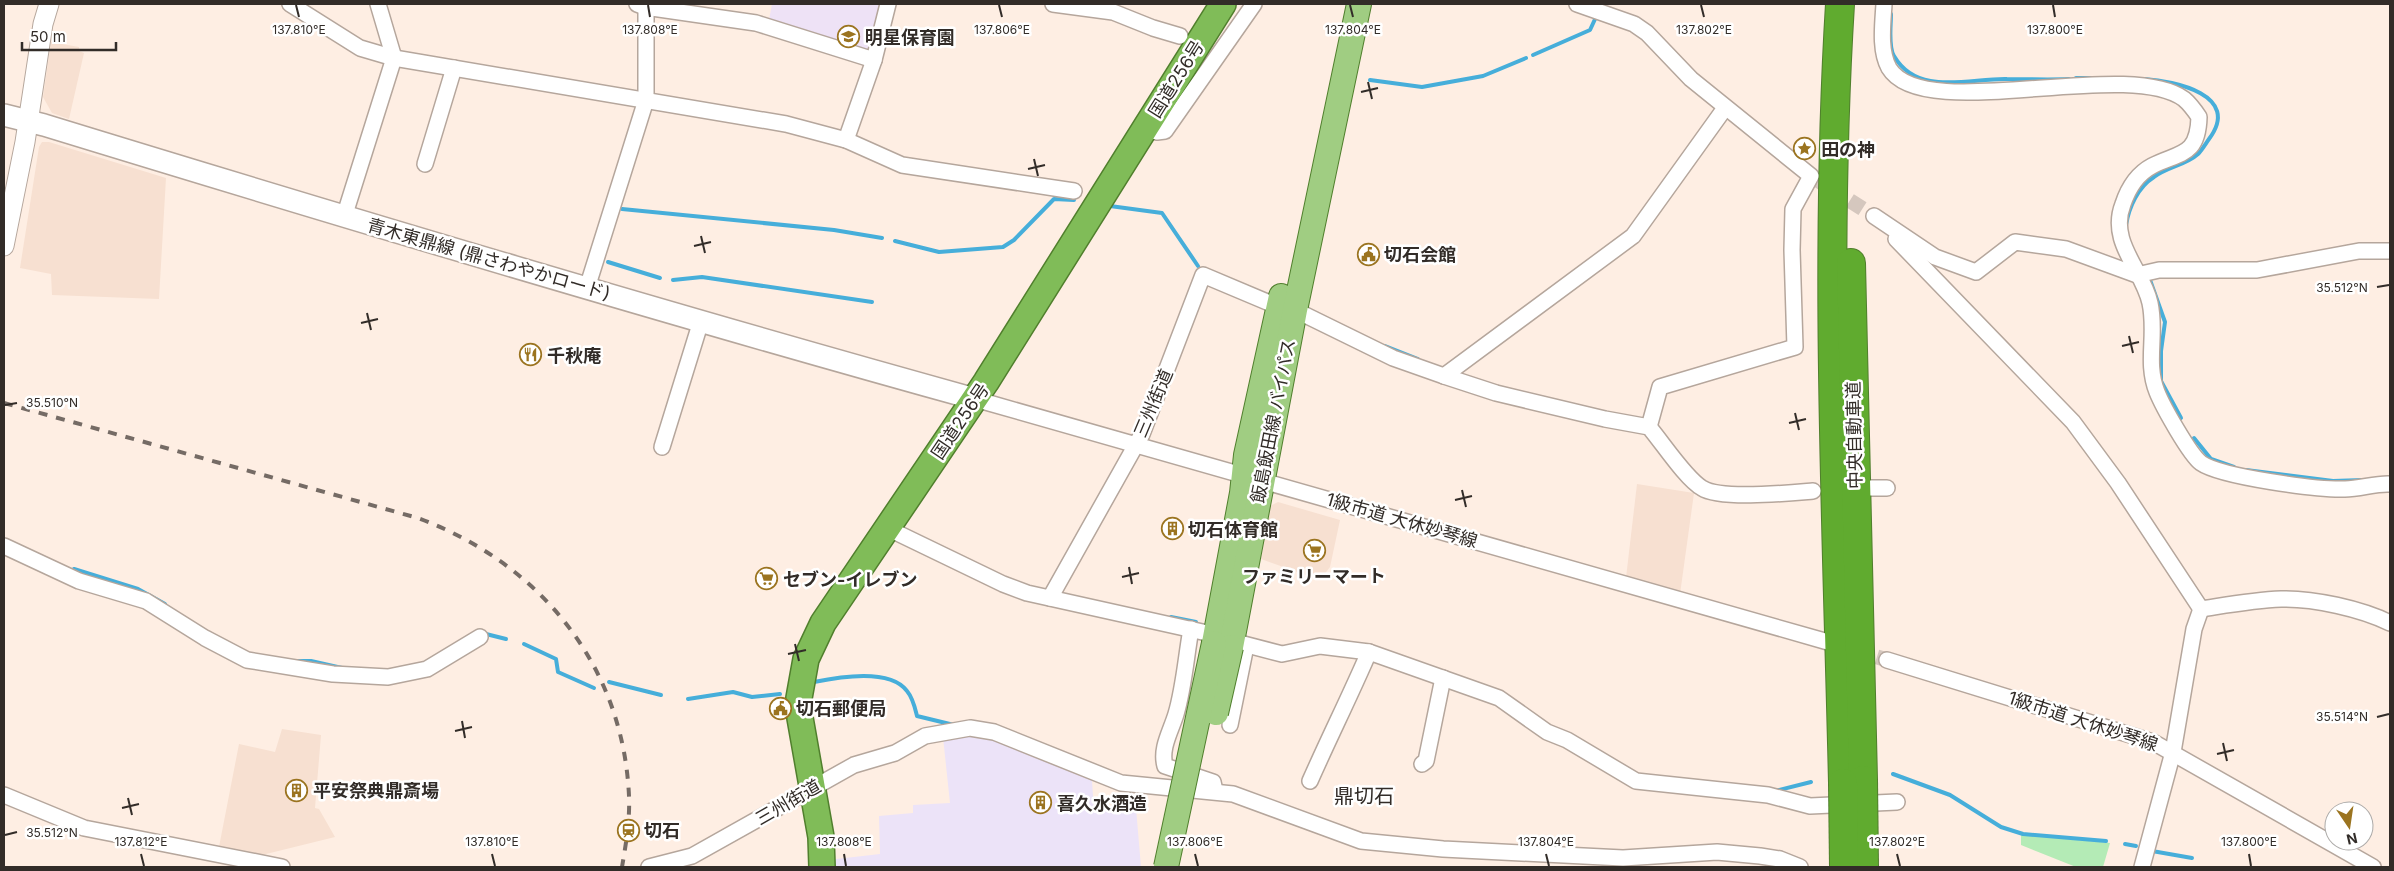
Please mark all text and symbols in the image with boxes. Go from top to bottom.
scale bar [22,20,116,52]
text: 137.810°E [272,22,326,37]
text: 137.808°E [622,22,678,37]
text: 137.806°E [974,22,1030,37]
text: 137.804°E [1325,22,1381,37]
text: 137.802°E [1676,22,1732,37]
text: 137.800°E [2027,22,2083,37]
school or university icon: 明星保育園 [837,25,861,49]
text: 50 m [30,27,66,46]
place label: 明星保育園 [865,27,955,48]
street label: 国道256号 [1144,37,1208,121]
place icon: 田の神 [1793,137,1817,161]
place label: 田の神 [1821,139,1875,160]
street label: 青木東鼎線 (鼎さわやかロード) [365,214,613,304]
public building icon: 切石会館 [1356,242,1380,266]
place label: 切石会館 [1384,244,1456,265]
text: 35.512°N [2316,280,2368,295]
street label: 飯島飯田線 バイパス [1247,337,1299,505]
restaurant icon: 千秋庵 [519,343,543,367]
place label: 千秋庵 [547,345,601,366]
street label: 三州街道 [1129,366,1177,440]
street label: 国道256号 [927,379,993,463]
street label: 中央自動車道 [1843,381,1865,489]
text: 35.510°N [26,395,78,410]
street label: 1級市道 大休妙琴線 [1324,488,1480,552]
building icon: 切石体育館 [1160,517,1184,541]
place label: 切石体育館 [1188,519,1278,540]
supermarket icon: ファミリーマート [1302,539,1326,563]
place label: ファミリーマート [1242,566,1386,587]
supermarket icon: セブン-イレブン [755,567,779,591]
place label: セブン-イレブン [783,569,917,590]
street label: 1級市道 大休妙琴線 [2005,687,2161,755]
public building icon: 切石郵便局 [768,696,792,720]
place label: 切石郵便局 [796,698,886,719]
text: 35.514°N [2316,709,2368,724]
street label: 三州街道 [752,775,824,829]
building icon: 平安祭典鼎斎場 [285,778,309,802]
place label: 平安祭典鼎斎場 [313,780,439,801]
district label: 鼎切石 [1334,784,1394,808]
building icon: 喜久水酒造 [1029,791,1053,815]
place label: 喜久水酒造 [1057,793,1147,814]
north arrow [2324,801,2374,851]
station icon: 切石 [616,818,640,842]
place label: 切石 [644,820,680,841]
text: 35.512°N [26,825,78,840]
text: N [2345,830,2359,849]
text: 137.812°E [114,834,168,849]
text: 137.810°E [465,834,519,849]
text: 137.808°E [816,834,872,849]
text: 137.806°E [1167,834,1223,849]
text: 137.804°E [1518,834,1574,849]
text: 137.802°E [1869,834,1925,849]
text: 137.800°E [2221,834,2277,849]

